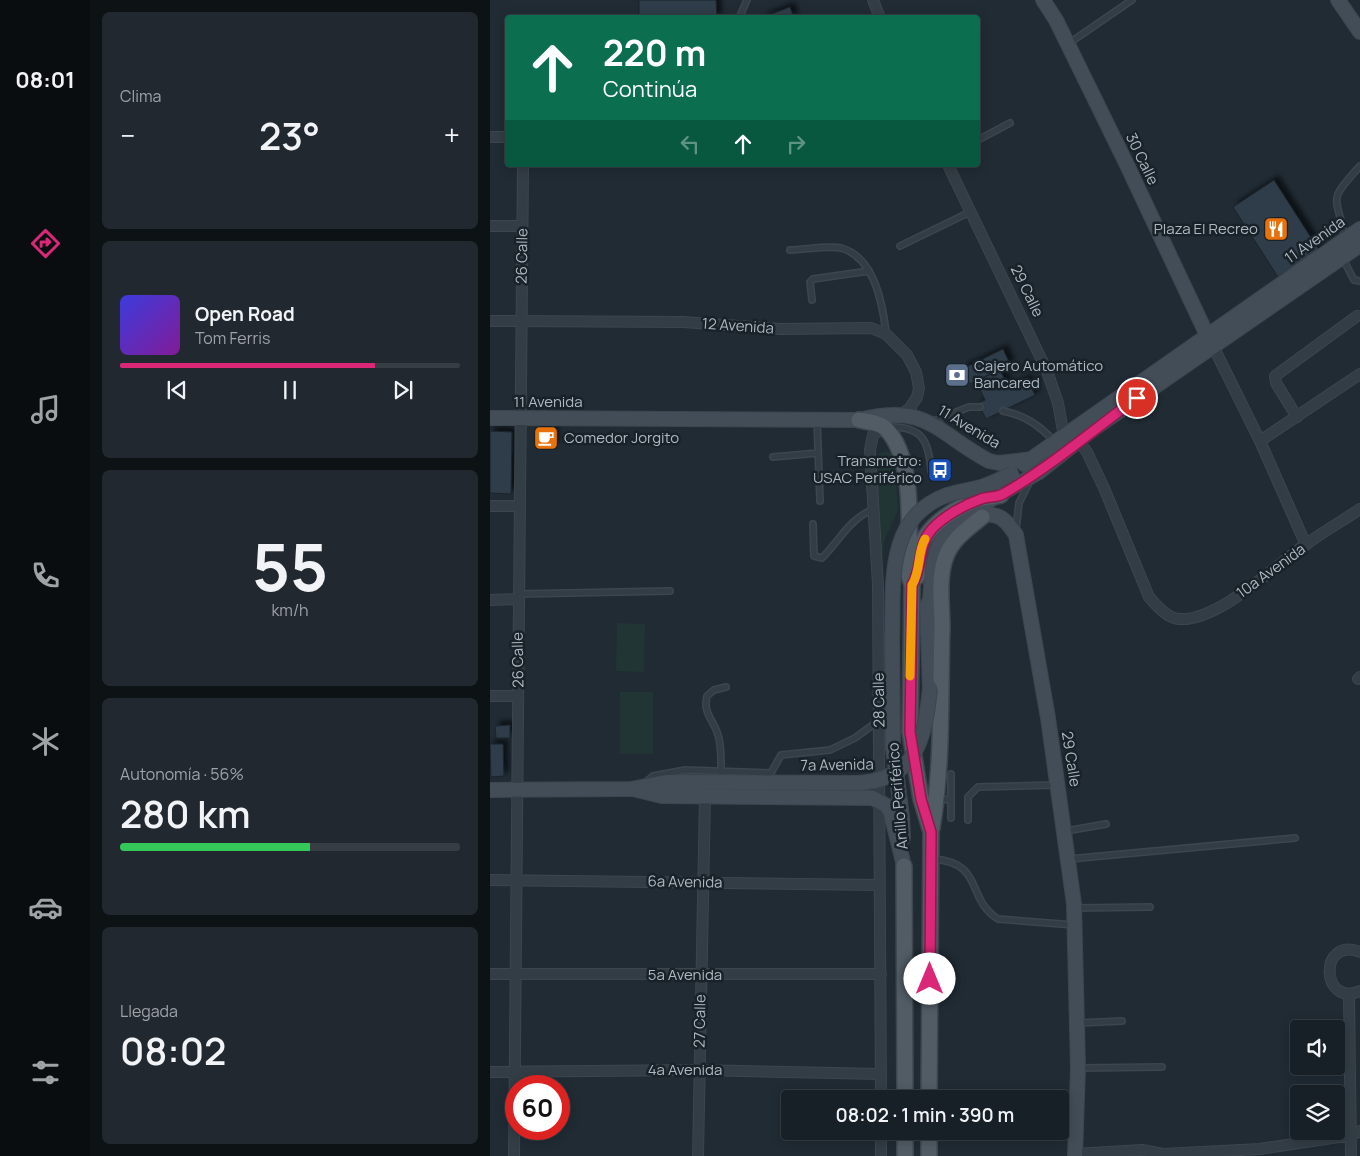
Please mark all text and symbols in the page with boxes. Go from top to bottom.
text: 220 m [603,29,706,77]
icon: ahead [520,35,585,100]
text: 08:01 [15,65,75,95]
text: Continúa [603,74,697,104]
text: Clima [120,85,161,107]
text: 23° [259,109,320,161]
text: − [120,116,135,154]
text: + [444,116,460,154]
street label: 30 Calle [1121,129,1164,188]
icon: left [676,130,704,158]
icon: ahead [729,130,757,158]
icon: right [782,130,810,158]
street label: 11 Avenida [1280,211,1349,268]
restaurant icon: Plaza El Recreo [1263,216,1289,242]
place label: Plaza El Recreo [1154,218,1258,239]
icon: directions [28,226,63,261]
street label: 26 Calle [511,228,532,284]
street label: 29 Calle [1006,261,1049,321]
text: Open Road [195,301,295,327]
street label: 12 Avenida [701,313,775,338]
text: Tom Ferris [195,327,270,349]
place label: Cajero Automático Bancared [974,355,1103,393]
bank icon: Cajero Automático Bancared [944,362,970,388]
icon: previous [163,376,191,404]
icon: pause [276,376,304,404]
icon: next [389,376,417,404]
pin [1116,377,1158,419]
icon: arrive [1123,384,1151,412]
street label: 11 Avenida [513,391,583,412]
icon: music [28,392,63,427]
street label: 11 Avenida [934,400,1004,453]
cafe icon: Comedor Jorgito [533,425,559,451]
place label: Comedor Jorgito [564,427,679,448]
place label: Transmetro: USAC Periférico [813,450,922,488]
bus stop icon: Transmetro: USAC Periférico [927,457,953,483]
text: 55 [252,522,328,611]
street label: 10a Avenida [1232,538,1310,603]
icon: phone [28,558,63,593]
text: km/h [271,599,309,621]
street label: 26 Calle [507,632,528,688]
street label: 28 Calle [868,672,889,728]
icon: climate [28,724,63,759]
street label: 29 Calle [1057,730,1086,788]
street label: Anillo Periférico [882,742,913,850]
street label: 7a Avenida [800,753,874,776]
text: Autonomía · 56% [120,763,244,785]
text: 280 km [120,787,251,839]
street label: 6a Avenida [647,870,723,893]
icon: car [28,890,63,925]
position arrow [903,952,955,1004]
street label: 5a Avenida [648,964,722,985]
street label: 27 Calle [689,994,710,1048]
text: Llegada [120,1000,178,1022]
map controls [1290,1020,1345,1140]
button: sound [1290,1020,1345,1075]
text: 08:02 [120,1024,226,1076]
icon: filters [28,1055,63,1090]
street label: 4a Avenida [648,1059,722,1080]
speed limit sign: 60 [505,1075,570,1140]
button: layers [1290,1085,1345,1140]
text: 08:02 · 1 min · 390 m [836,1102,1014,1128]

